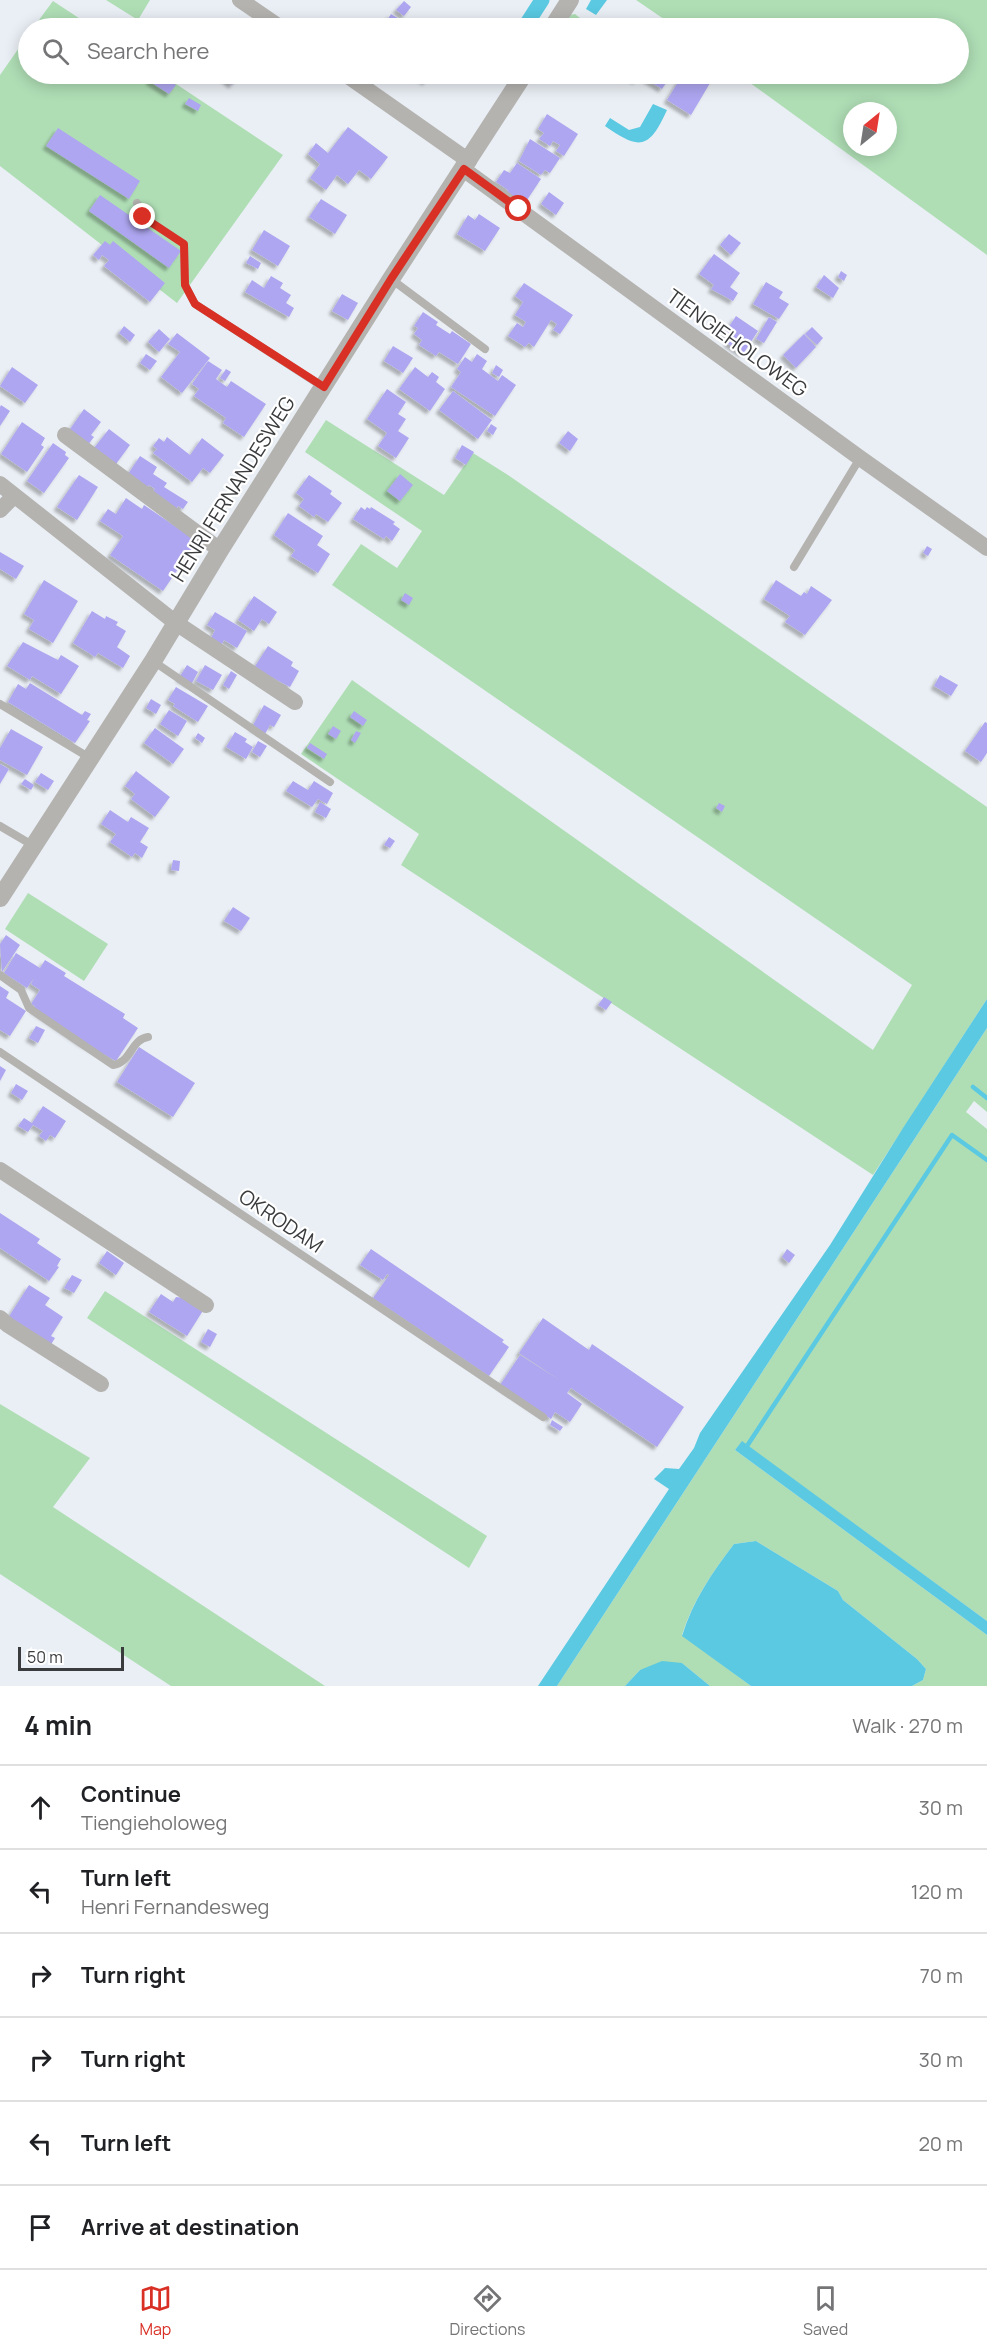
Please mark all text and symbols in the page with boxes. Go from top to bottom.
search box [18,18,969,84]
icon: search [39,35,72,68]
text: Search here [87,36,209,66]
north arrow [843,102,897,156]
route start [505,195,531,221]
route end [129,203,155,229]
street label: TIENGIEHOLOWEG [662,283,813,403]
street label: HENRI FERNANDESWEG [164,391,301,587]
street label: OKRODAM [234,1183,329,1259]
scale bar [18,1644,124,1672]
text: 50 m [27,1646,63,1668]
text: 4 min [24,1707,92,1743]
text: Walk · 270 m [852,1712,963,1739]
text: Continue [81,1779,181,1809]
icon: ahead [24,1791,57,1824]
text: 30 m [919,1794,963,1821]
text: Tiengieholoweg [81,1809,227,1836]
text: Turn left [81,1863,171,1893]
icon: left [24,1875,57,1908]
text: 120 m [911,1878,963,1905]
text: Henri Fernandesweg [81,1893,269,1920]
icon: right [24,1959,57,1992]
text: Turn right [81,1960,186,1990]
text: 70 m [920,1962,963,1989]
icon: right [24,2043,57,2076]
text: Turn right [81,2044,186,2074]
text: 30 m [919,2046,963,2073]
icon: left [24,2127,57,2160]
text: Turn left [81,2128,171,2158]
text: 20 m [918,2130,963,2157]
icon: arrive [24,2211,57,2244]
text: Arrive at destination [81,2212,299,2242]
tab: Map [139,2282,172,2340]
tab: Directions [450,2282,525,2340]
tab: Saved [803,2282,848,2340]

